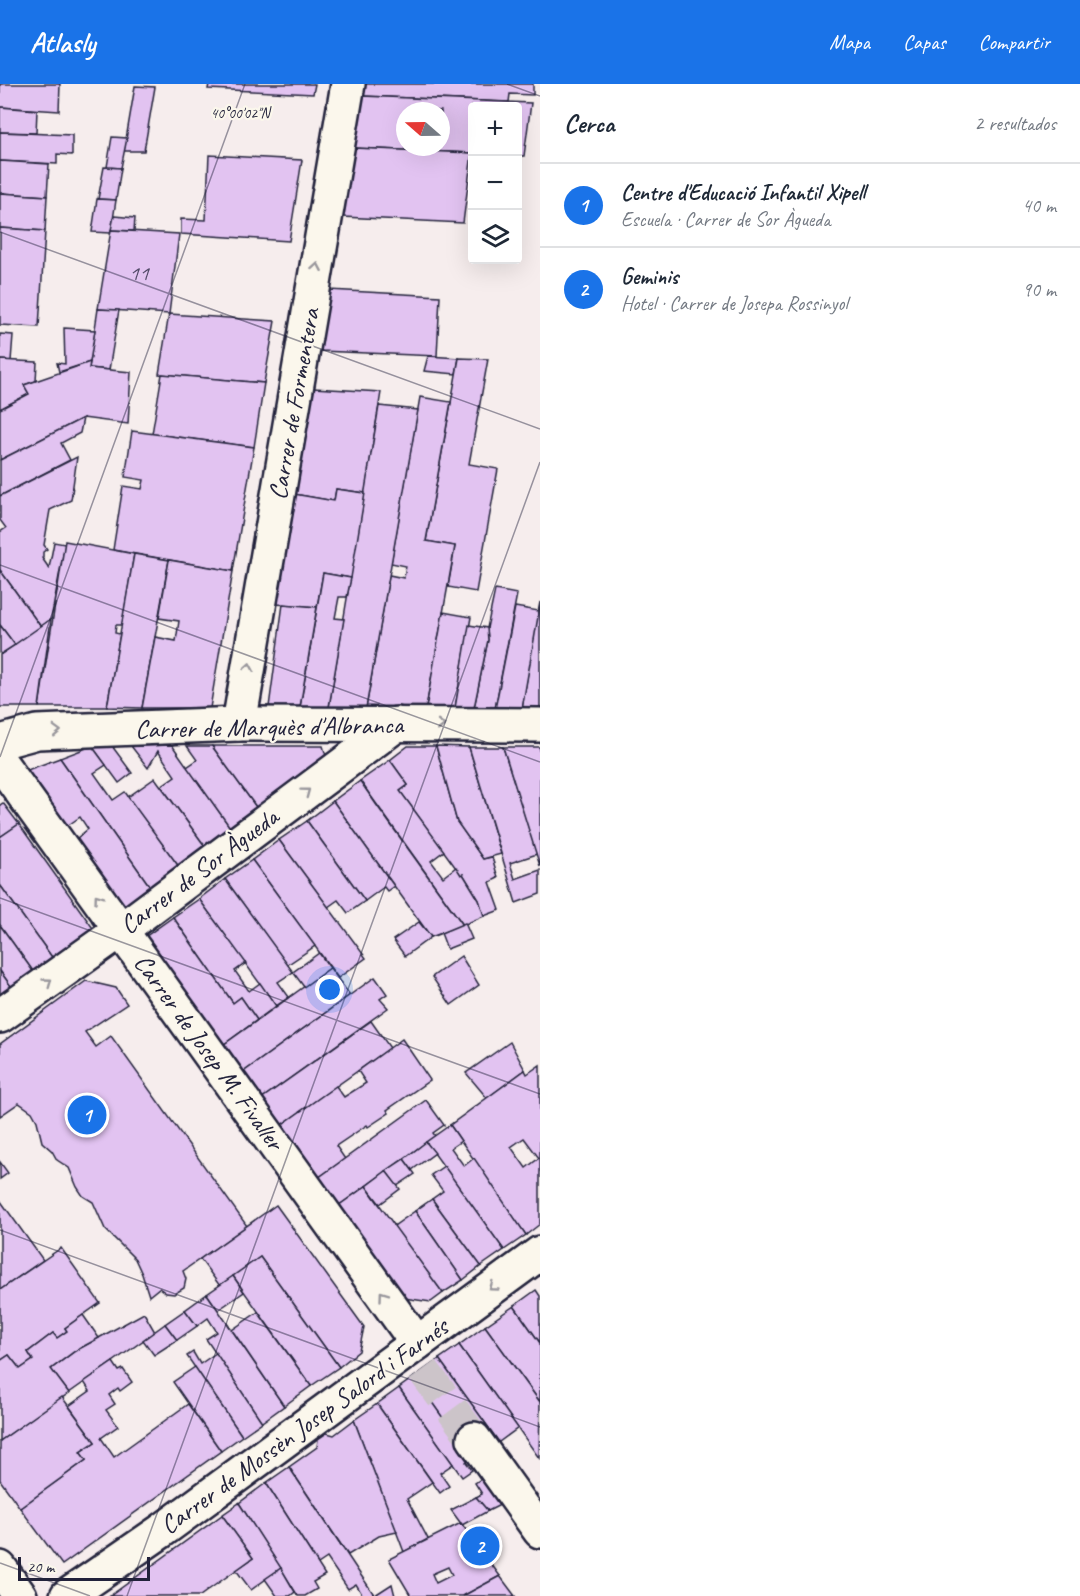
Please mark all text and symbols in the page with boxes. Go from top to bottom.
text: Atlasly [30,25,95,60]
text: Mapa [829,29,870,55]
text: Capas [903,29,946,55]
text: Compartir [979,29,1050,55]
north arrow [396,102,450,156]
map controls [468,102,522,264]
button: + [468,102,522,156]
text: 40°00'02"N [210,104,273,123]
text: Cerca [564,107,614,140]
text: 2 resultados [974,111,1056,136]
button: − [468,156,522,210]
text: Centre d'Educació Infantil Xipell [621,179,865,207]
text: 1 [579,193,588,218]
text: 40 m [1022,193,1056,218]
text: Escuela · Carrer de Sor Àgueda [621,207,830,232]
button: layers [468,210,522,264]
house number: 11 [129,259,150,287]
one-way arrow [310,263,323,273]
text: Geminis [621,263,678,291]
text: 2 [579,277,588,302]
text: 90 m [1022,277,1056,302]
text: Hotel · Carrer de Josepa Rossinyol [621,291,848,316]
street label: Carrer de Formentera [261,304,327,502]
one-way arrow [242,662,255,672]
street label: Carrer de Marquès d'Albranca [135,708,405,746]
one-way arrow [437,719,446,731]
one-way arrow [53,725,62,738]
one-way arrow [299,788,310,799]
street label: Carrer de Sor Àgueda [113,799,287,941]
one-way arrow [94,894,105,905]
street label: Carrer de Josep M. Fivaller [127,947,293,1159]
your location [315,975,344,1004]
one-way arrow [41,978,52,989]
pin: 1 [68,1092,106,1138]
one-way arrow [488,1280,499,1291]
one-way arrow [379,1291,390,1302]
street label: Carrer de Mossèn Josep Salord i Farnés [154,1309,456,1542]
pin: 2 [460,1524,500,1568]
scale bar [18,1554,150,1582]
text: 20 m [27,1557,54,1577]

